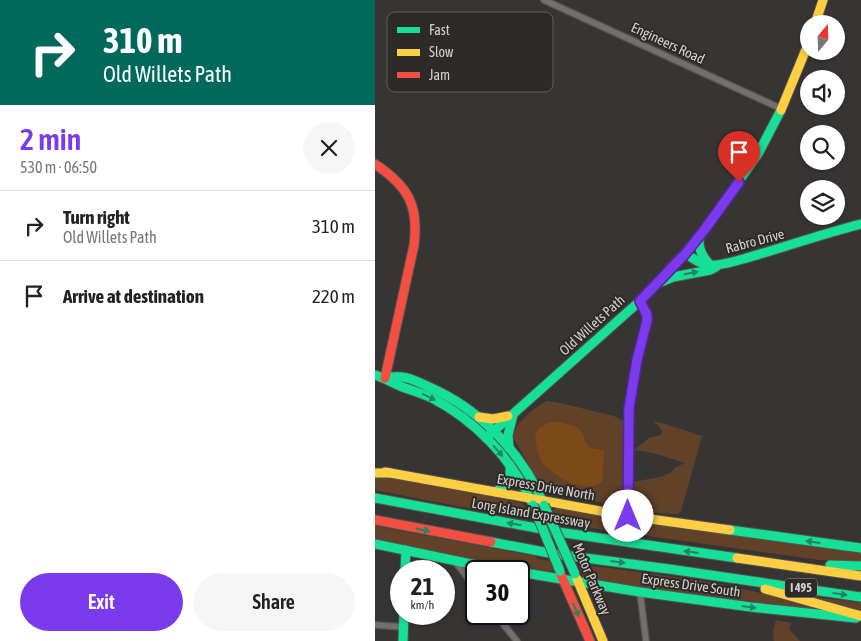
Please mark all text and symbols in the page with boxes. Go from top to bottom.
legend [387,12,553,92]
north arrow [800,15,845,60]
map controls [800,15,845,225]
street label: Engineers Road [629,19,707,67]
icon: right [20,20,85,85]
text: 310 m [103,20,182,60]
text: Fast [429,22,450,38]
text: Slow [429,44,454,60]
text: Old Willets Path [103,61,232,87]
text: Jam [429,67,450,83]
button: sound [800,70,845,115]
text: 2 min [20,122,81,156]
button: close [303,122,355,174]
button: search [800,125,845,170]
pin [718,131,760,182]
icon: arrive [725,138,753,166]
text: 530 m · 06:50 [20,158,97,176]
button: layers [800,180,845,225]
text: Turn right [63,206,130,228]
icon: right [20,212,48,240]
text: 310 m [312,215,355,237]
street label: Rabro Drive [724,226,786,256]
text: Old Willets Path [63,228,157,246]
one-way arrow [683,269,699,277]
icon: arrive [20,282,48,310]
text: Arrive at destination [63,285,204,307]
text: 220 m [312,285,355,307]
street label: Old Willets Path [556,292,628,358]
one-way arrow [422,393,437,401]
one-way arrow [492,445,504,457]
street label: Express Drive North [496,471,596,503]
position arrow [601,489,653,541]
street label: Long Island Expressway [471,495,592,531]
one-way arrow [505,520,521,528]
one-way arrow [415,526,431,534]
one-way arrow [804,538,820,546]
street label: Motor Parkway [570,541,614,617]
one-way arrow [683,548,699,556]
one-way arrow [610,558,626,566]
speed limit sign: 30 [465,560,530,625]
street label: Express Drive South [641,570,741,600]
text: 21 [411,572,434,600]
button: Exit [20,573,183,631]
button: Share [193,573,355,631]
road number: I 495 [785,578,817,598]
one-way arrow [833,590,849,598]
text: km/h [411,598,434,612]
one-way arrow [573,603,581,617]
one-way arrow [742,603,758,611]

